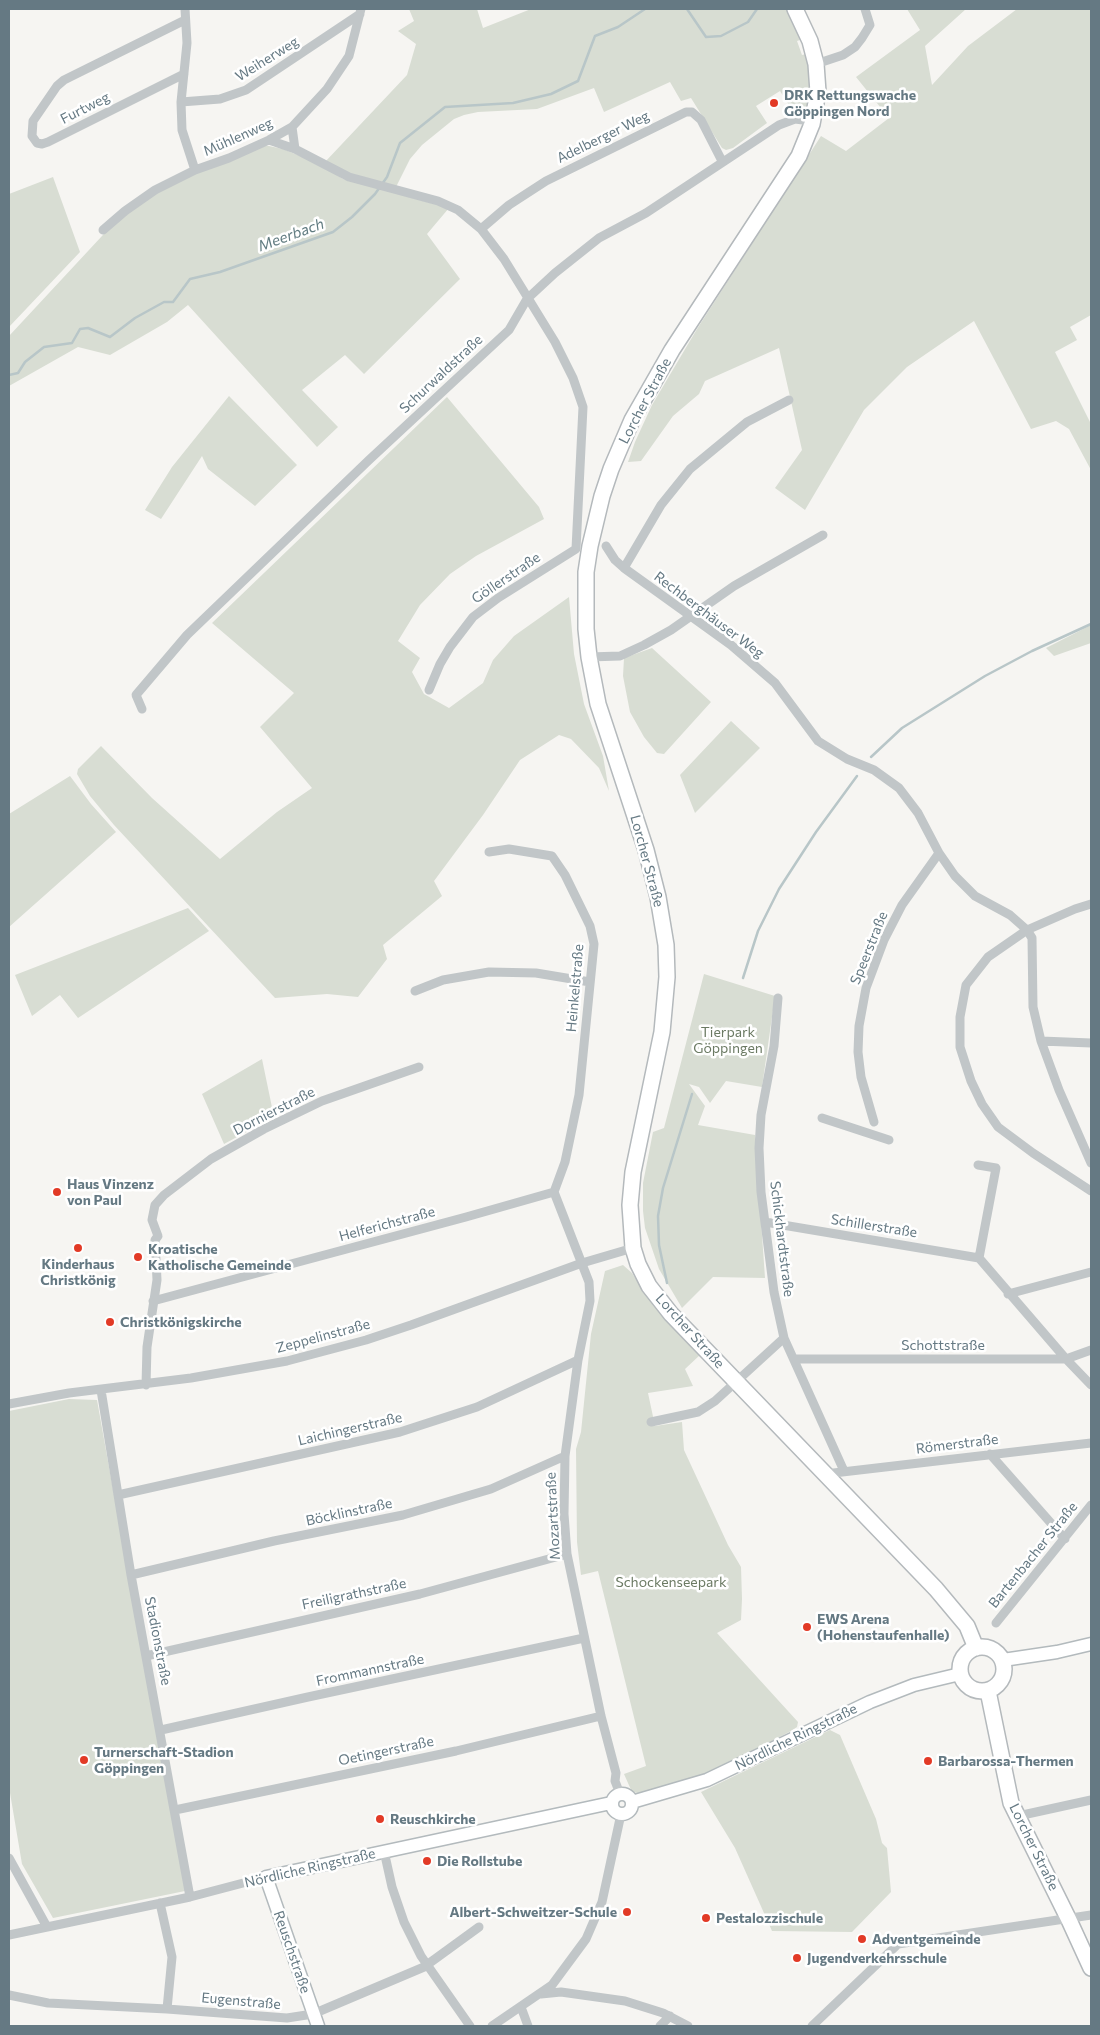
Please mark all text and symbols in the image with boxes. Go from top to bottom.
street label: Weiherweg [232,33,302,85]
place label: DRK Rettungswache Göppingen Nord [784,87,916,120]
street label: Furtweg [58,89,112,127]
marker: DRK Rettungswache Göppingen Nord [768,97,780,109]
street label: Adelberger Weg [554,107,652,167]
street label: Mühlenweg [201,114,275,160]
water label: Meerbach [256,215,326,255]
street label: Schurwaldstraße [396,331,486,417]
street label: Lorcher Straße [615,355,675,447]
street label: Göllerstraße [468,549,544,607]
street label: Rechberghäuser Weg [651,568,767,662]
street label: Lorcher Straße [627,813,667,909]
street label: Speerstraße [847,909,891,987]
street label: Heinkelstraße [563,943,587,1033]
park label: Tierpark Göppingen [693,1024,763,1056]
street label: Dornierstraße [230,1083,318,1139]
place label: Haus Vinzenz von Paul [67,1176,154,1208]
street label: Schickhardtstraße [767,1180,797,1298]
marker: Haus Vinzenz von Paul [51,1186,63,1198]
street label: Helferichstraße [337,1203,437,1245]
street label: Schillerstraße [830,1211,918,1241]
place label: Kroatische Katholische Gemeinde [148,1241,291,1274]
marker: Kinderhaus Christkönig [72,1242,84,1254]
marker: Kroatische Katholische Gemeinde [132,1251,144,1263]
place label: Kinderhaus Christkönig [40,1256,116,1288]
street label: Lorcher Straße [652,1290,728,1372]
place label: Christkönigskirche [120,1314,242,1330]
street label: Zeppelinstraße [274,1315,372,1357]
marker: Christkönigskirche [104,1316,116,1328]
street label: Schottstraße [901,1337,985,1353]
street label: Laichingerstraße [296,1409,404,1449]
street label: Römerstraße [915,1431,999,1457]
street label: Mozartstraße [542,1472,564,1560]
street label: Böcklinstraße [304,1495,394,1529]
street label: Bartenbacher Straße [985,1499,1081,1611]
park label: Schockenseepark [615,1574,727,1590]
street label: Freiligrathstraße [300,1575,408,1613]
street label: Stadionstraße [141,1595,175,1687]
place label: EWS Arena (Hohenstaufenhalle) [817,1611,950,1644]
marker: EWS Arena (Hohenstaufenhalle) [801,1621,813,1633]
street label: Frommannstraße [314,1650,426,1690]
street label: Nördliche Ringstraße [732,1700,860,1774]
street label: Oetingerstraße [337,1733,435,1769]
place label: Turnerschaft-Stadion Göppingen [94,1744,233,1776]
place label: Barbarossa-Thermen [938,1753,1074,1769]
marker: Turnerschaft-Stadion Göppingen [78,1754,90,1766]
marker: Barbarossa-Thermen [922,1755,934,1767]
street label: Lorcher Straße [1006,1801,1062,1893]
place label: Reuschkirche [390,1811,476,1827]
marker: Reuschkirche [374,1813,386,1825]
street label: Nördliche Ringstraße [243,1845,377,1891]
place label: Die Rollstube [437,1853,522,1869]
marker: Die Rollstube [421,1855,433,1867]
place label: Albert-Schweitzer-Schule [449,1904,617,1920]
marker: Albert-Schweitzer-Schule [621,1906,633,1918]
street label: Reuschstraße [270,1909,314,1995]
place label: Pestalozzischule [716,1910,823,1926]
marker: Pestalozzischule [700,1912,712,1924]
place label: Adventgemeinde [872,1931,981,1947]
marker: Adventgemeinde [856,1933,868,1945]
place label: Jugendverkehrsschule [807,1950,947,1966]
marker: Jugendverkehrsschule [791,1952,803,1964]
street label: Eugenstraße [201,1989,281,2013]

